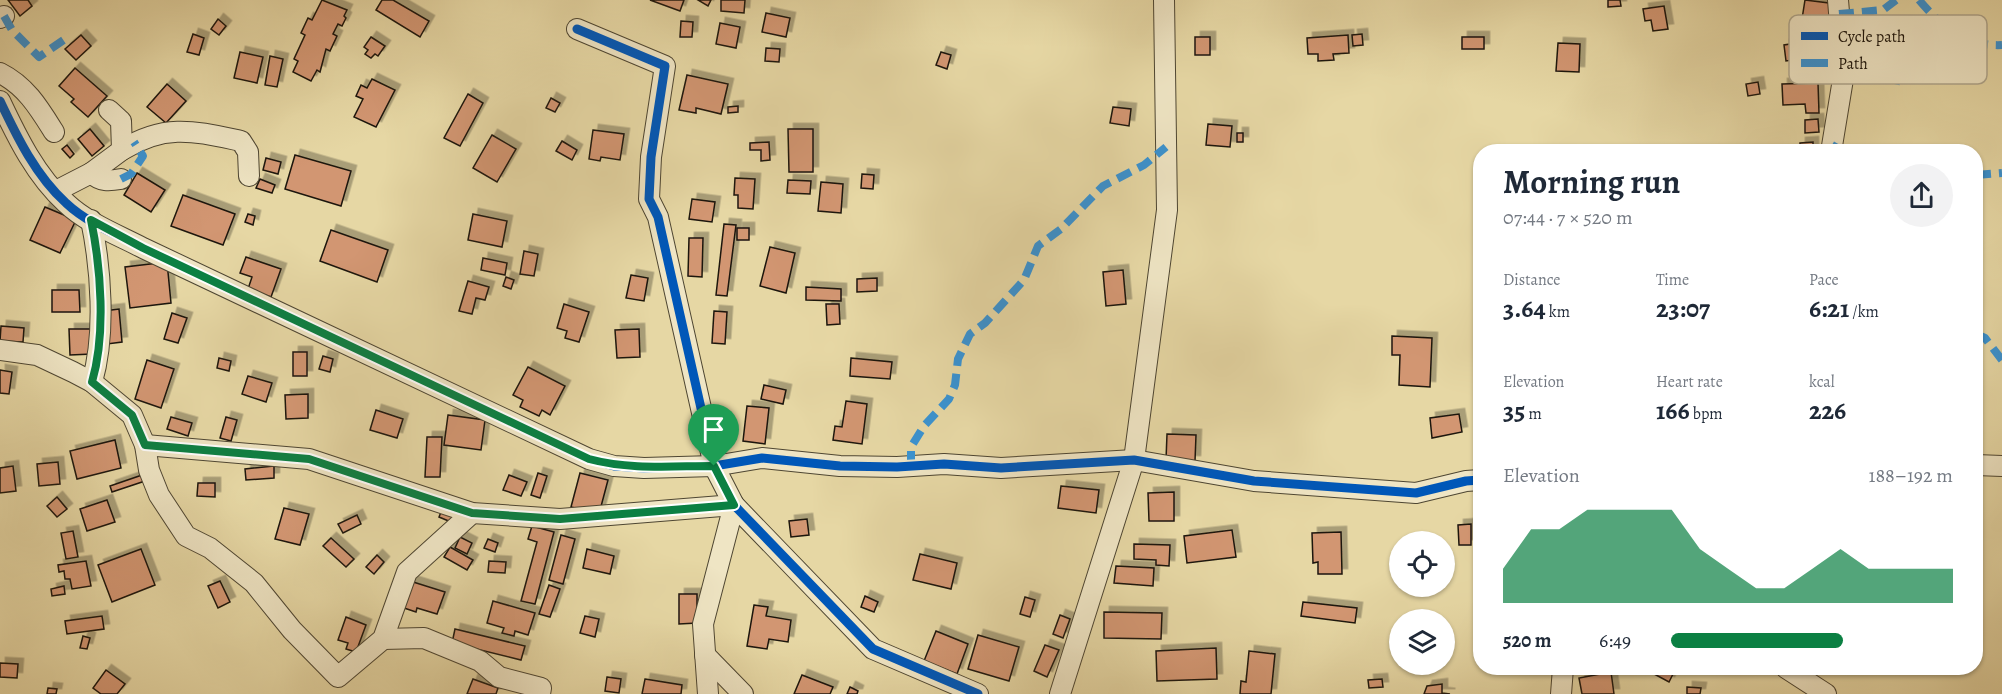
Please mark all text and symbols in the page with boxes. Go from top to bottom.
legend [1789,15,1987,84]
text: Cycle path [1838,26,1906,48]
text: Path [1838,53,1868,75]
text: Morning run [1503,159,1680,204]
button: share [1890,164,1953,227]
text: 07:44 · 7 × 520 m [1503,204,1633,231]
text: Distance [1503,269,1560,291]
text: Time [1656,269,1689,291]
text: Pace [1809,269,1839,291]
text: 3.64 [1503,291,1546,326]
text: 23:07 [1656,291,1710,326]
text: 6:21 [1809,291,1849,326]
text: km [1546,301,1570,323]
text: /km [1849,301,1879,323]
text: Elevation [1503,371,1564,393]
text: Heart rate [1656,371,1723,393]
text: kcal [1809,371,1835,393]
text: 35 [1503,393,1525,428]
text: 166 [1656,393,1690,428]
text: 226 [1809,393,1846,428]
text: m [1525,403,1542,425]
text: bpm [1690,403,1723,425]
pin [688,404,739,466]
icon: arrive [697,413,730,446]
text: Elevation [1503,462,1580,489]
text: 188–192 m [1869,462,1953,489]
map controls [1389,531,1455,675]
button: locate [1389,531,1455,597]
button: layers [1389,609,1455,675]
text: 520 m [1503,627,1552,654]
text: 6:49 [1599,627,1631,654]

